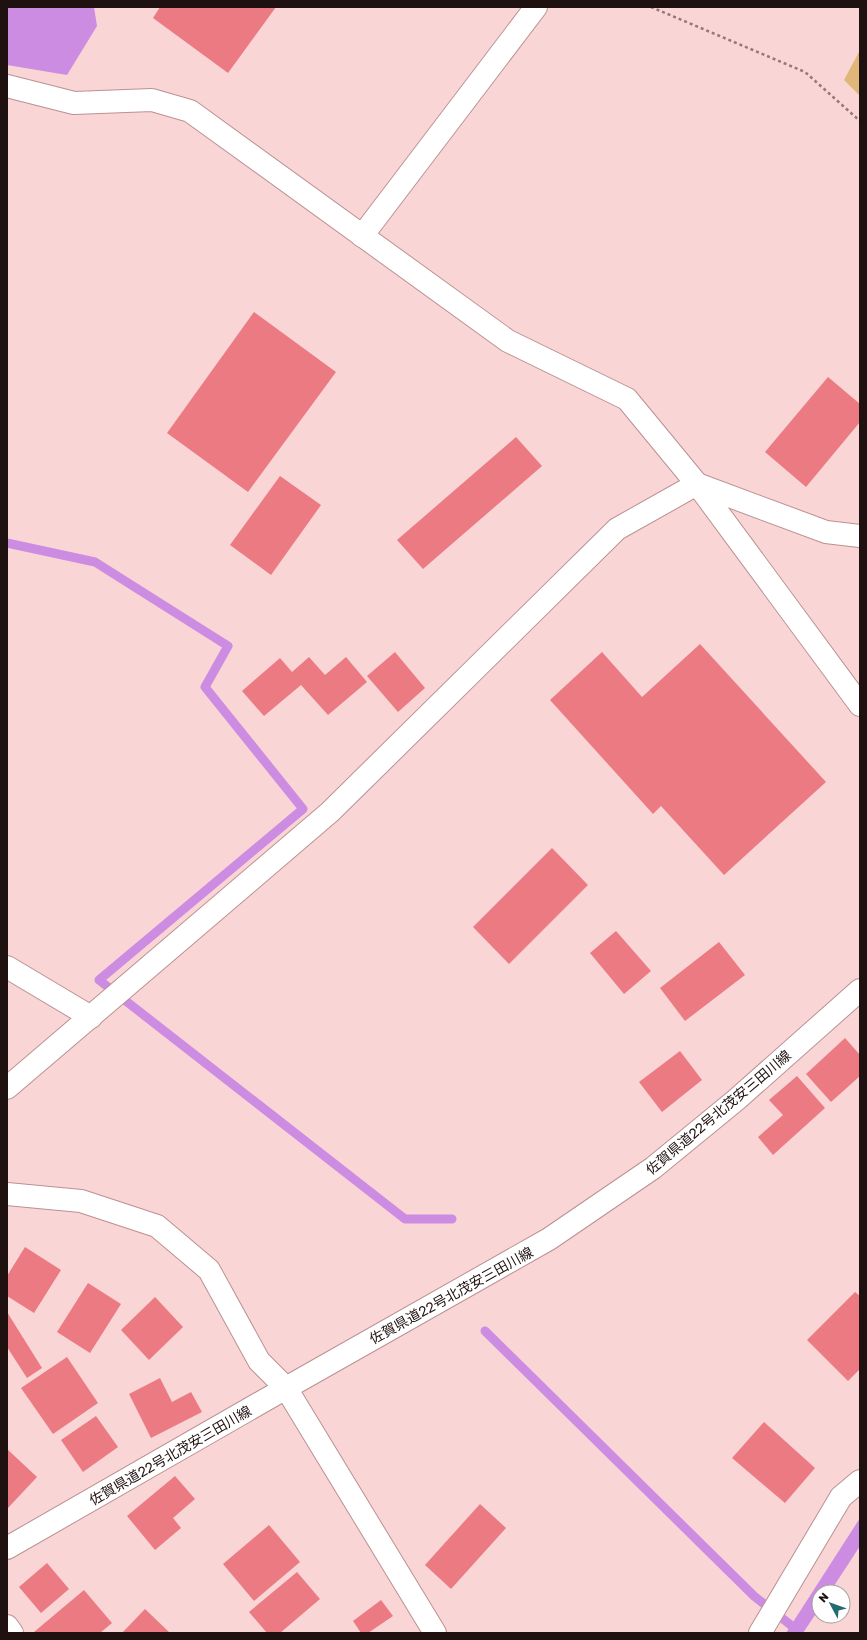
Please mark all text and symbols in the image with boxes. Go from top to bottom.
street label: 佐賀県道22号北茂安三田川線 [642,1046,794,1178]
street label: 佐賀県道22号北茂安三田川線 [366,1243,536,1347]
street label: 佐賀県道22号北茂安三田川線 [86,1402,254,1508]
north arrow [811,1584,851,1624]
text: N [815,1590,831,1605]

